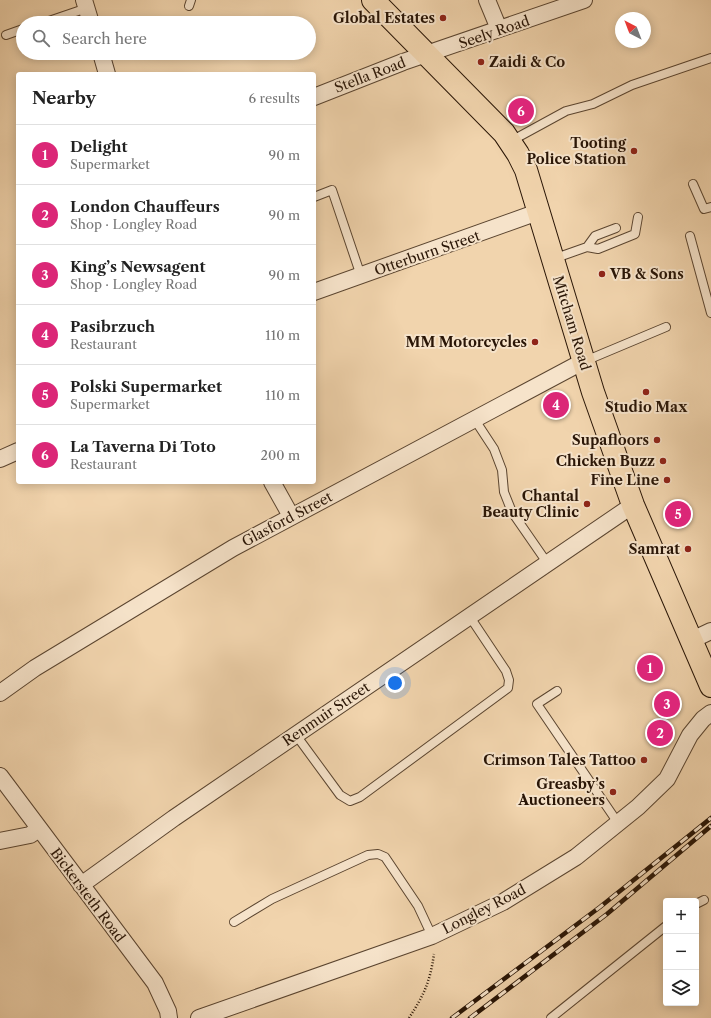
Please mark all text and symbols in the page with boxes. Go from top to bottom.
place label: Global Estates [333,9,435,27]
street label: Seely Road [456,11,532,53]
north arrow [615,12,651,48]
marker: Global Estates [438,13,448,23]
search box [16,16,316,60]
icon: search [30,27,52,49]
text: Search here [62,29,147,48]
street label: Stella Road [332,53,409,97]
place label: Zaidi & Co [489,53,565,71]
marker: Zaidi & Co [476,57,486,67]
text: Nearby [32,88,96,108]
text: 6 results [249,90,300,106]
pin: 6 [508,96,534,126]
place label: Tooting Police Station [527,134,627,168]
text: Delight [70,137,128,156]
marker: Tooting Police Station [629,146,639,156]
text: 1 [42,147,48,163]
text: 90 m [269,147,300,163]
text: Supermarket [70,156,150,172]
text: London Chauffeurs [70,197,220,216]
text: 2 [41,207,49,223]
text: 90 m [269,207,300,223]
text: Shop · Longley Road [70,216,197,232]
street label: Otterburn Street [372,227,482,279]
text: King’s Newsagent [70,257,206,276]
place label: VB & Sons [609,265,684,283]
text: 3 [41,267,49,283]
text: 90 m [269,267,300,283]
marker: VB & Sons [597,269,607,279]
street label: Mitcham Road [549,273,595,373]
text: Shop · Longley Road [70,276,197,292]
text: Pasibrzuch [70,317,155,336]
text: 4 [41,327,49,343]
text: 110 m [265,327,300,343]
place label: MM Motorcycles [406,333,527,351]
text: Restaurant [70,336,137,352]
marker: MM Motorcycles [530,337,540,347]
text: Polski Supermarket [70,377,222,396]
text: 5 [41,387,49,403]
text: 110 m [265,387,300,403]
marker: Studio Max [641,387,651,397]
pin: 4 [543,390,569,420]
text: Supermarket [70,396,150,412]
place label: Studio Max [605,398,688,416]
place label: Supafloors [572,431,649,449]
marker: Supafloors [652,435,662,445]
text: La Taverna Di Toto [70,437,216,456]
text: 6 [41,447,49,463]
text: 200 m [260,447,300,463]
place label: Chicken Buzz [556,452,655,470]
text: Restaurant [70,456,137,472]
marker: Chicken Buzz [658,456,668,466]
place label: Fine Line [590,471,659,489]
marker: Fine Line [662,475,672,485]
place label: Chantal Beauty Clinic [482,487,579,521]
street label: Glasford Street [239,488,335,550]
marker: Chantal Beauty Clinic [582,499,592,509]
pin: 5 [665,499,691,529]
place label: Samrat [629,540,680,558]
marker: Samrat [683,544,693,554]
pin: 1 [637,653,663,683]
your location [385,673,405,693]
street label: Renmuir Street [279,678,373,750]
pin: 3 [654,689,680,719]
pin: 2 [647,718,673,748]
place label: Crimson Tales Tattoo [483,751,636,769]
marker: Crimson Tales Tattoo [639,755,649,765]
place label: Greasby’s Auctioneers [517,775,605,809]
marker: Greasby’s Auctioneers [608,787,618,797]
street label: Bickersteth Road [47,844,130,946]
street label: Longley Road [439,880,529,938]
map controls [663,898,699,1006]
button: + [663,898,699,934]
button: − [663,934,699,970]
button: layers [663,970,699,1006]

